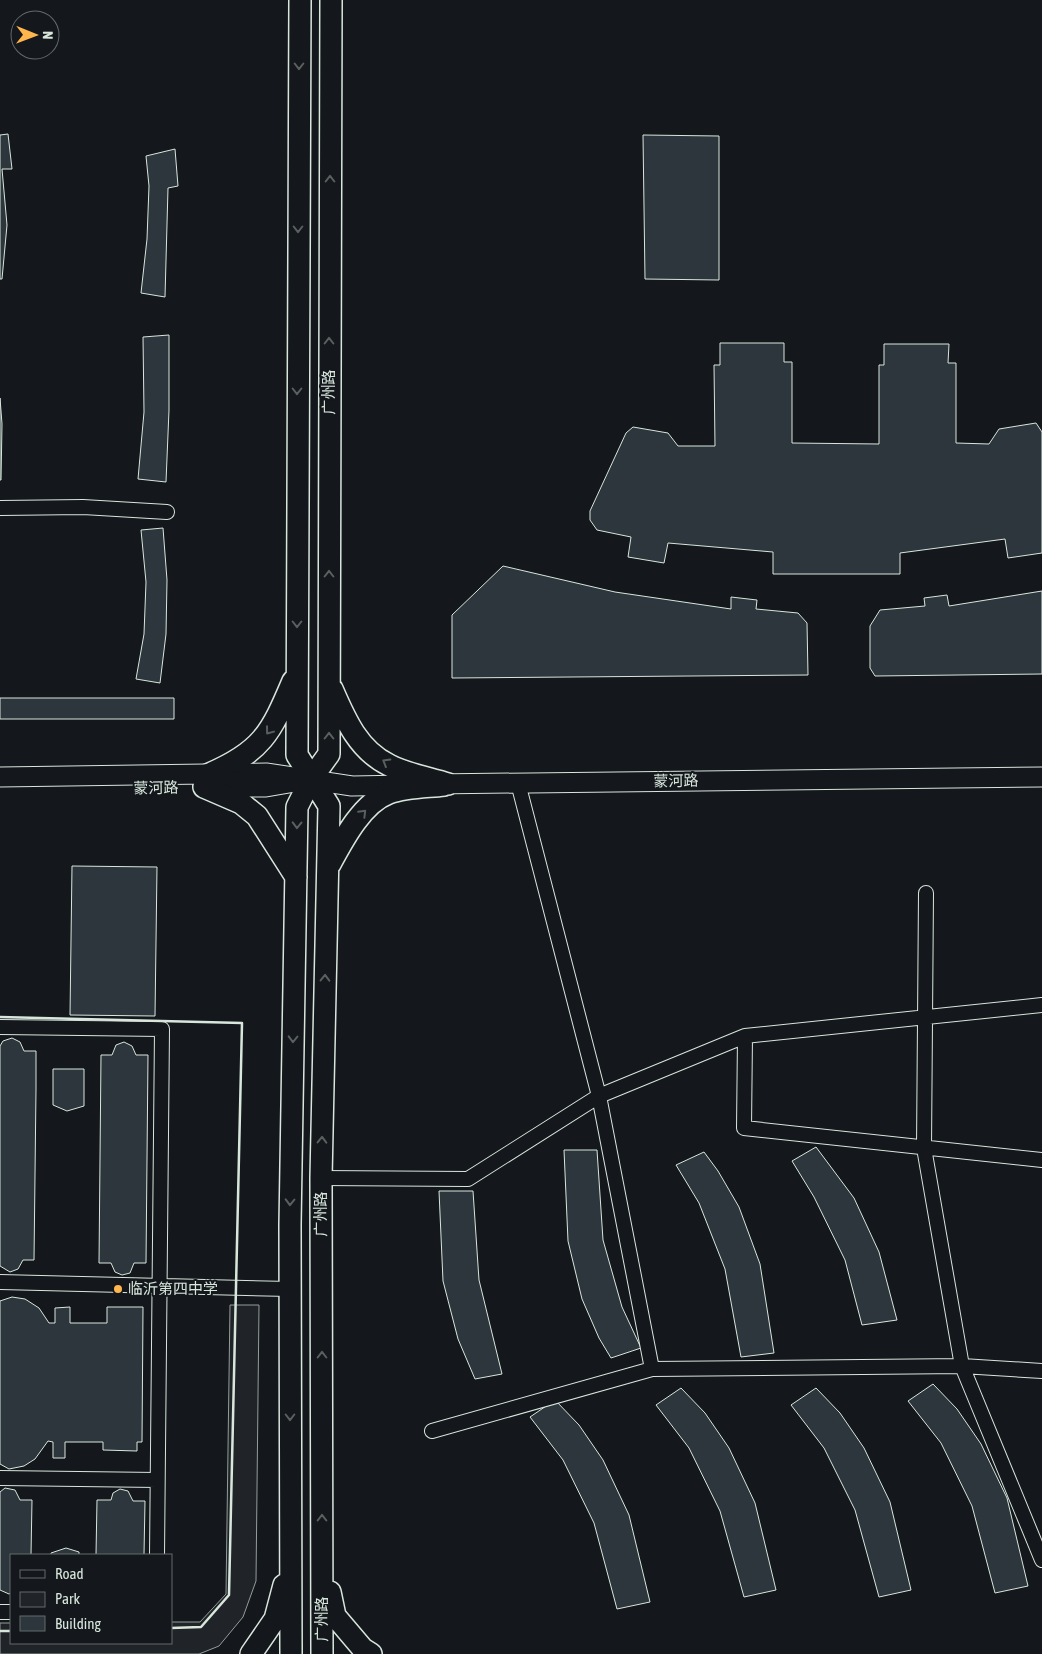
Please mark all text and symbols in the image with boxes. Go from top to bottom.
north arrow [10,10,60,60]
text: N [40,31,56,39]
one-way arrow [294,62,304,70]
one-way arrow [325,174,335,182]
one-way arrow [293,225,303,233]
one-way arrow [324,337,334,344]
street label: 广州路 [320,369,337,415]
one-way arrow [292,388,302,395]
one-way arrow [324,569,334,577]
one-way arrow [292,620,302,628]
one-way arrow [266,725,274,734]
one-way arrow [324,732,334,740]
one-way arrow [382,759,391,769]
street label: 蒙河路 [653,772,699,789]
street label: 蒙河路 [133,779,179,796]
one-way arrow [357,810,366,819]
one-way arrow [291,821,302,829]
one-way arrow [320,974,331,982]
one-way arrow [288,1036,298,1044]
one-way arrow [316,1136,327,1144]
street label: 广州路 [312,1191,329,1237]
one-way arrow [285,1198,295,1206]
place label: 临沂第四中学 [128,1280,218,1297]
marker: 临沂第四中学 [112,1283,124,1295]
one-way arrow [317,1351,327,1359]
one-way arrow [285,1414,295,1421]
one-way arrow [317,1514,327,1522]
legend [10,1554,172,1644]
text: Road [55,1565,84,1582]
text: Park [55,1590,80,1607]
street label: 广州路 [313,1596,330,1642]
text: Building [55,1615,101,1632]

